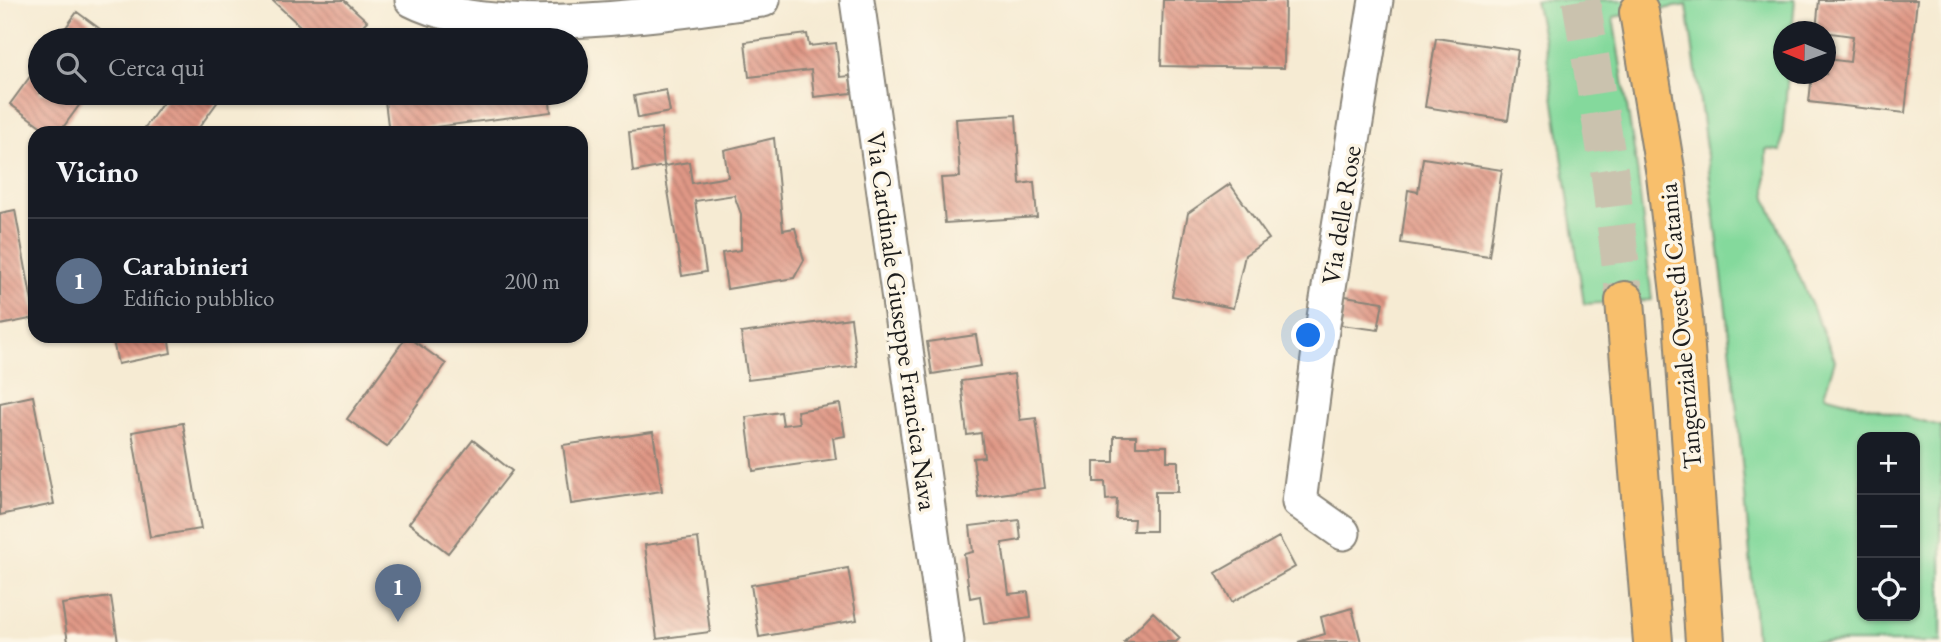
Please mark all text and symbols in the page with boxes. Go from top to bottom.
north arrow [1773,21,1836,84]
search box [28,28,588,105]
icon: search [52,48,90,86]
text: Cerca qui [108,50,205,84]
street label: Via Cardinale Giuseppe Francica Nava [859,129,946,513]
street label: Via delle Rose [1313,143,1369,287]
text: Vicino [56,152,138,191]
street label: Tangenziale Ovest di Catania [1650,181,1709,471]
text: Carabinieri [123,249,248,283]
text: 1 [73,266,85,296]
text: 200 m [504,266,560,296]
text: Edificio pubblico [123,283,274,313]
your location [1291,318,1325,352]
map controls [1857,432,1920,621]
button: + [1857,432,1920,495]
button: − [1857,495,1920,558]
button: locate [1857,558,1920,621]
pin: 1 [375,564,421,622]

